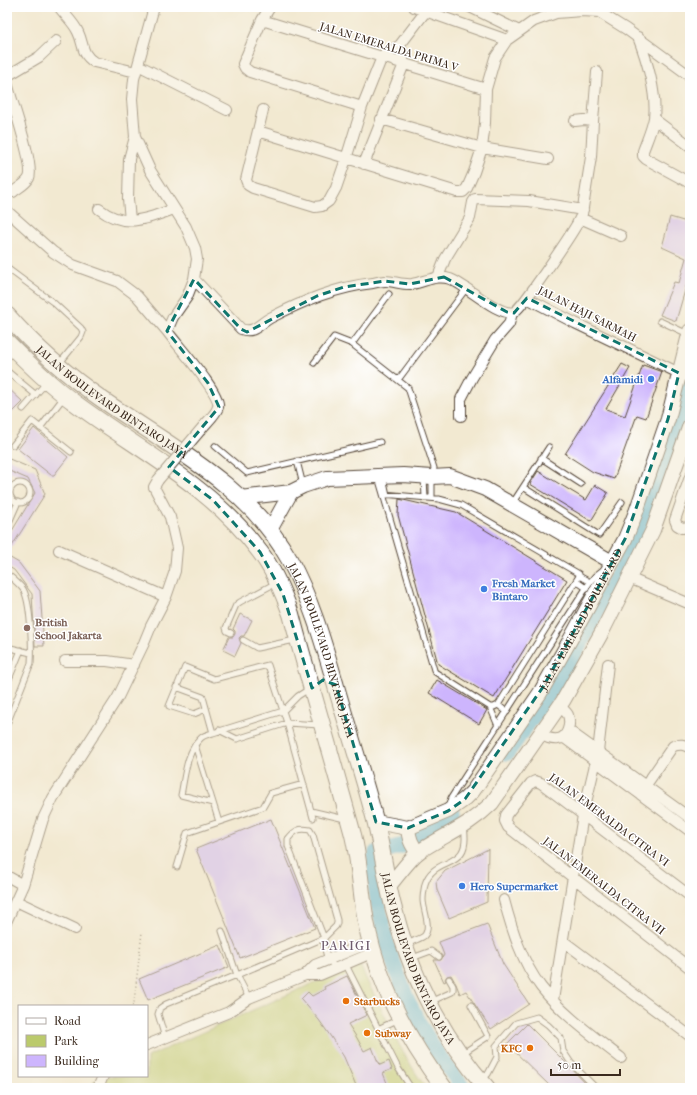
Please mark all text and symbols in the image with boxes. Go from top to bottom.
street label: JALAN EMERALDA PRIMA V [317,19,461,75]
street label: JALAN HAJI SARMAH [535,283,639,345]
street label: JALAN BOULEVARD BINTARO JAYA [33,342,191,461]
place label: Alfamidi [602,373,644,386]
marker: Alfamidi [646,374,656,384]
street label: JALAN EMERALD BOULEVARD [536,546,625,693]
street label: JALAN BOULEVARD BINTARO JAYA [285,560,358,740]
place label: Fresh Market Bintaro [491,577,556,603]
marker: Fresh Market Bintaro [479,584,489,594]
place label: British School Jakarta [35,616,102,642]
marker: British School Jakarta [22,623,32,633]
street label: JALAN EMERALDA CITRA VI [546,770,672,870]
street label: JALAN EMERALDA CITRA VII [540,834,668,938]
street label: JALAN BOULEVARD BINTARO JAYA [379,871,458,1047]
place label: Hero Supermarket [470,880,559,893]
marker: Hero Supermarket [457,881,467,891]
district label: PARIGI [321,938,371,953]
place label: Starbucks [354,995,400,1008]
marker: Starbucks [341,996,351,1006]
legend [18,1005,148,1077]
text: Road [54,1014,81,1028]
place label: Subway [375,1027,412,1040]
marker: Subway [362,1028,372,1038]
text: Park [54,1034,79,1048]
place label: KFC [501,1042,523,1055]
marker: KFC [525,1043,535,1053]
scale bar [551,1051,620,1077]
text: Building [54,1054,99,1068]
text: 50 m [557,1058,581,1072]

